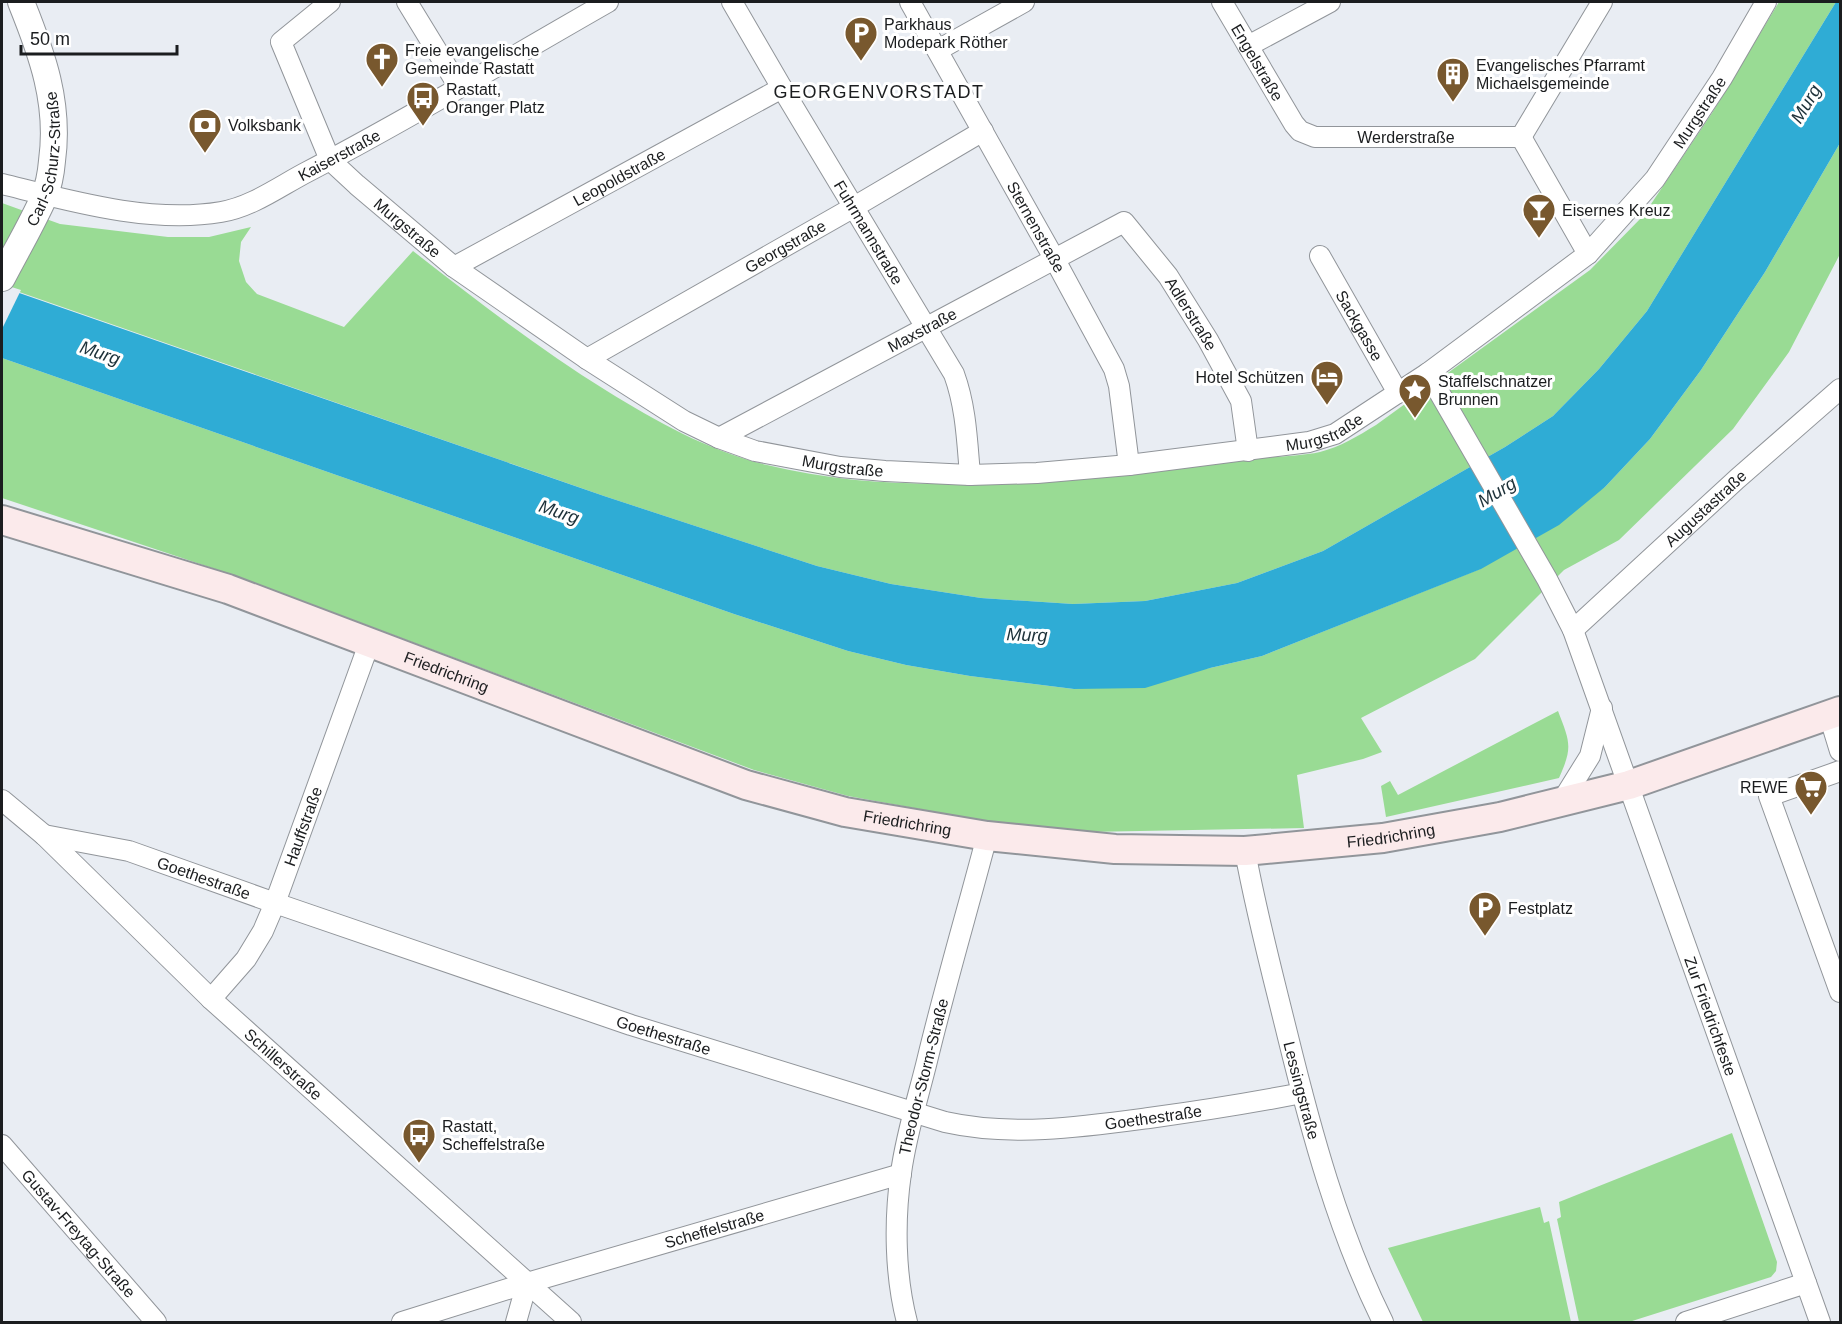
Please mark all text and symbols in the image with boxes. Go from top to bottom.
parking icon: Parkhaus Modepark Röther [843,15,879,62]
place label: Parkhaus Modepark Röther [884,16,1008,51]
scale bar [21,18,177,56]
street label: Engelstraße [1228,21,1286,104]
text: 50 m [30,29,70,49]
church icon: Freie evangelische Gemeinde Rastatt [364,41,400,88]
place label: Freie evangelische Gemeinde Rastatt [405,42,539,77]
building icon: Evangelisches Pfarramt Michaelsgemeinde [1435,56,1471,103]
place label: Evangelisches Pfarramt Michaelsgemeinde [1476,57,1646,92]
street label: Murgstraße [1670,74,1729,151]
bus stop icon: Rastatt, Oranger Platz [405,80,441,127]
place label: Rastatt, Oranger Platz [446,81,545,116]
water label: Murg [1787,81,1825,127]
district label: GEORGENVORSTADT [773,82,985,102]
street label: Carl-Schurz-Straße [23,90,63,229]
bank icon: Volksbank [187,107,223,154]
place label: Volksbank [228,117,302,134]
street label: Kaiserstraße [295,126,383,184]
street label: Werderstraße [1357,129,1455,146]
street label: Leopoldstraße [570,145,668,209]
street label: Fuhrmannstraße [831,178,906,288]
street label: Sternenstraße [1004,179,1068,276]
bar icon: Eisernes Kreuz [1521,192,1557,239]
street label: Murgstraße [370,195,444,261]
place label: Eisernes Kreuz [1562,202,1671,219]
street label: Georgstraße [742,217,829,276]
street label: Adlerstraße [1162,274,1220,353]
street label: Sackgasse [1332,288,1386,364]
street label: Maxstraße [885,305,960,355]
water label: Murg [77,337,123,369]
hotel icon: Hotel Schützen [1309,359,1345,406]
place label: Hotel Schützen [1195,369,1304,386]
place icon: Staffelschnatzer Brunnen [1397,372,1433,419]
place label: Staffelschnatzer Brunnen [1438,373,1553,408]
street label: Murgstraße [1285,410,1366,454]
street label: Murgstraße [801,452,884,480]
street label: Augustastraße [1662,467,1750,550]
water label: Murg [1474,473,1520,511]
water label: Murg [536,496,582,528]
water label: Murg [1006,624,1048,646]
street label: Friedrichring [402,648,491,696]
supermarket icon: REWE [1793,769,1829,816]
place label: REWE [1740,779,1788,796]
street label: Hauffstraße [281,784,326,869]
street label: Friedrichring [862,807,953,839]
street label: Friedrichring [1346,821,1436,850]
street label: Goethestraße [155,854,253,903]
parking icon: Festplatz [1467,890,1503,937]
place label: Festplatz [1508,900,1573,917]
street label: Zur Friedrichfeste [1681,954,1739,1078]
street label: Theodor-Storm-Straße [896,996,952,1157]
street label: Goethestraße [614,1013,713,1058]
street label: Schillerstraße [241,1025,325,1103]
street label: Lessingstraße [1280,1040,1322,1141]
street label: Goethestraße [1104,1102,1203,1133]
bus stop icon: Rastatt, Scheffelstraße [401,1117,437,1164]
place label: Rastatt, Scheffelstraße [442,1118,545,1153]
street label: Gustav-Freytag-Straße [18,1166,139,1301]
street label: Scheffelstraße [663,1206,766,1251]

